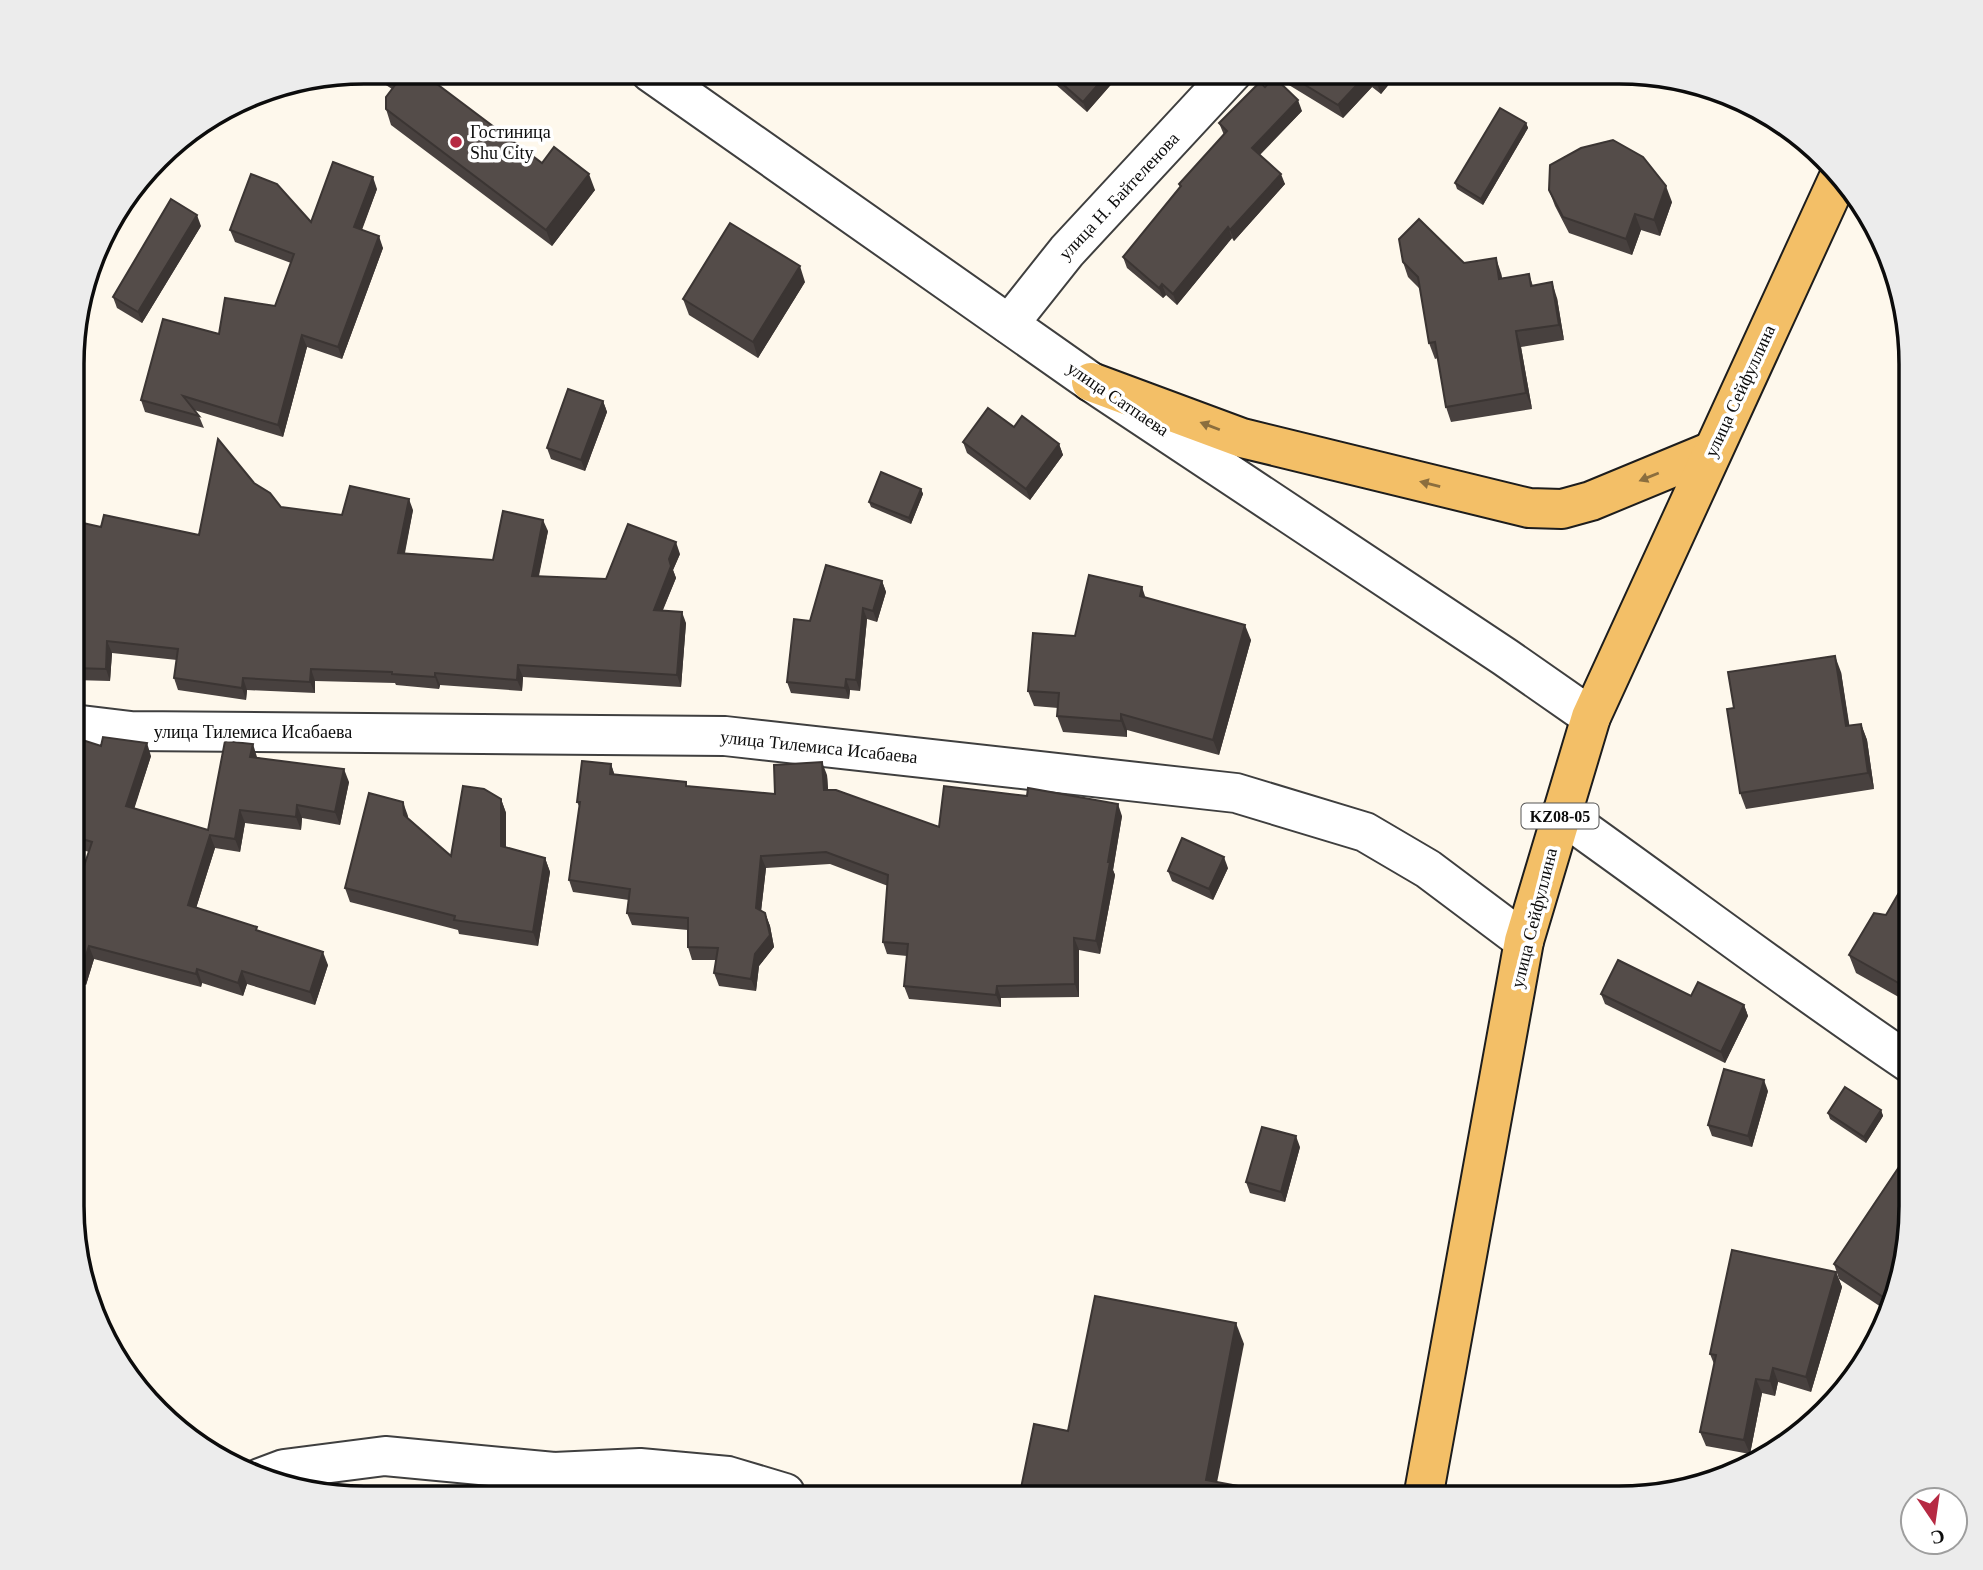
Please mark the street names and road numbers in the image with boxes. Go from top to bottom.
street label: улица Н. Байтеленова [1055,128,1183,264]
street label: улица Сейфуллина [1701,322,1779,460]
street label: улица Сатпаева [1063,358,1173,440]
street label: улица Тилемиса Исабаева [154,722,352,742]
street label: улица Тилемиса Исабаева [719,727,919,767]
road number: KZ08-05 [1522,804,1598,828]
street label: улица Сейфуллина [1507,846,1561,990]

